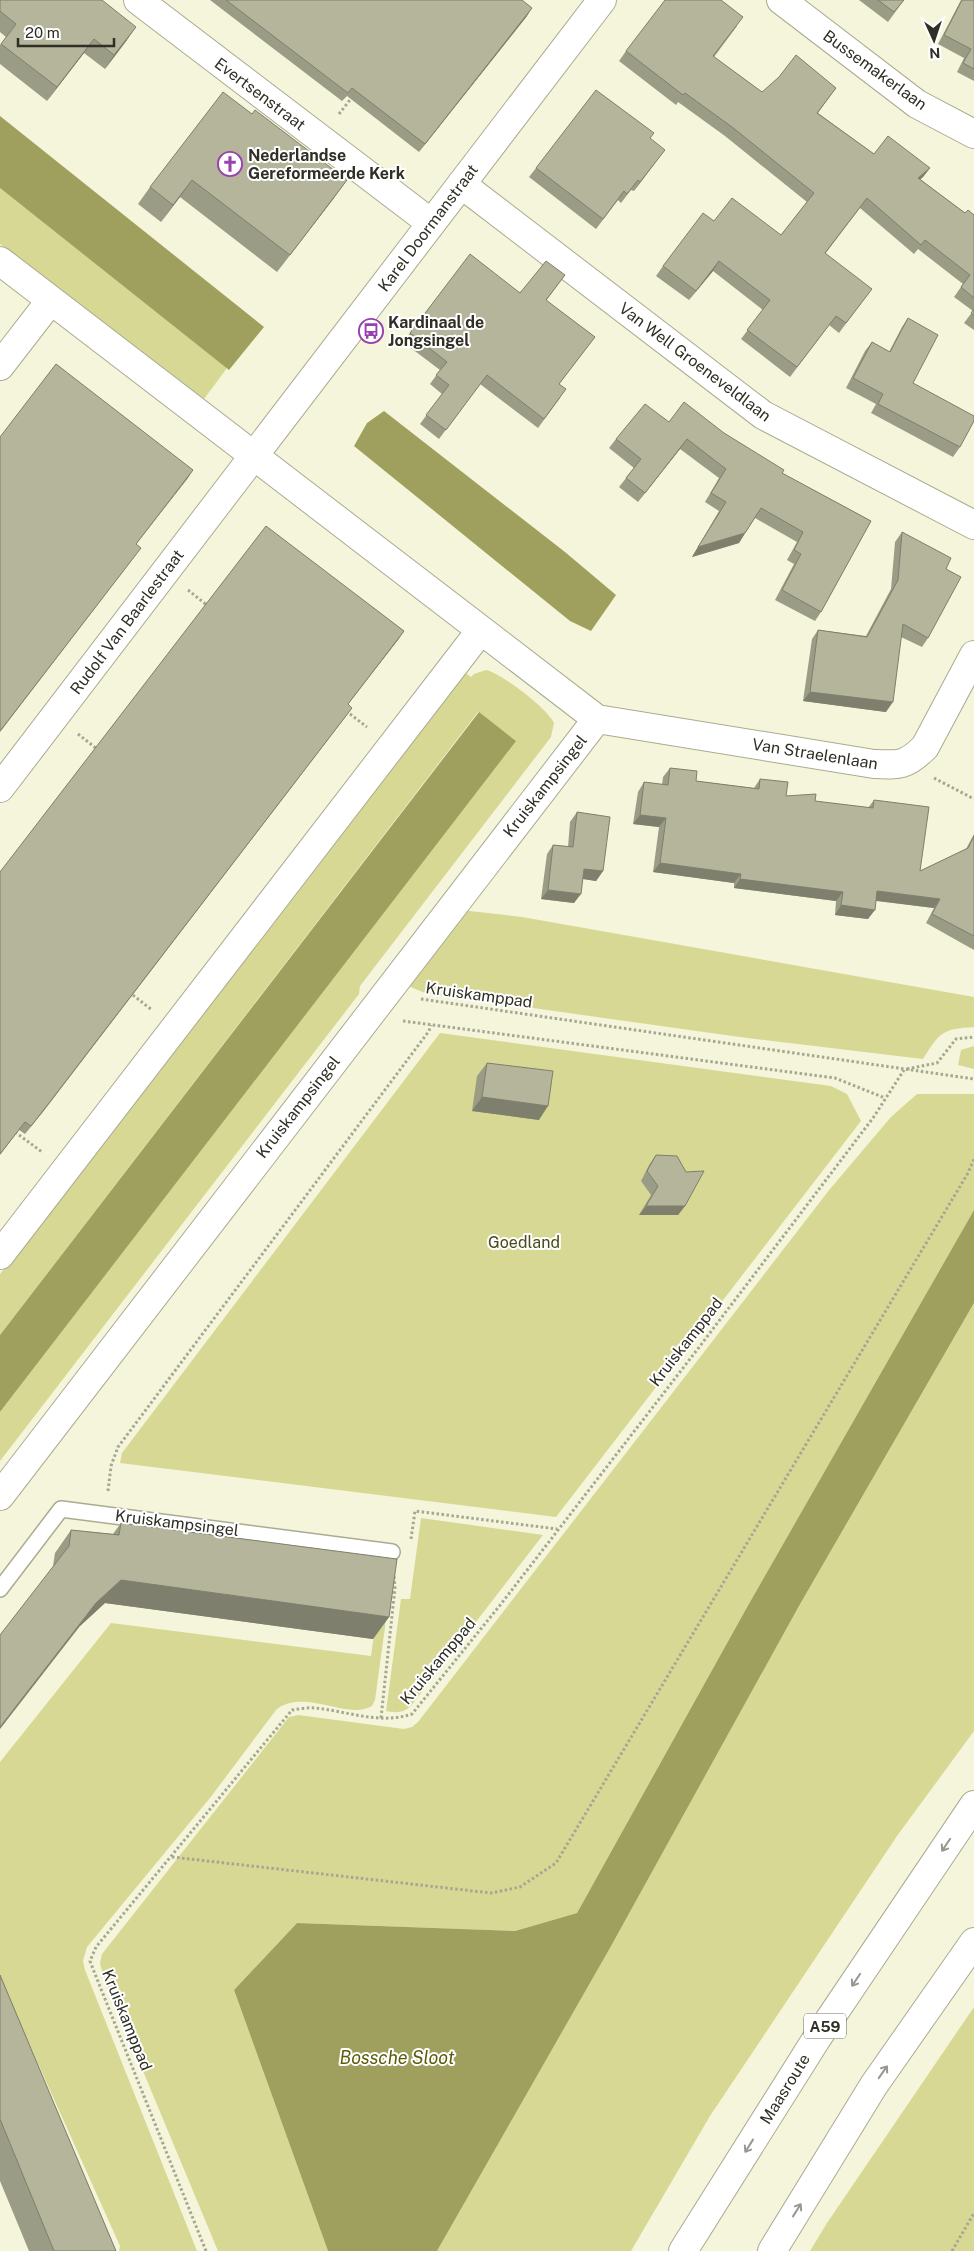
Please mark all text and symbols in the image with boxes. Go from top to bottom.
scale bar [18,15,114,47]
north arrow [909,15,959,65]
text: 20 m [25,24,60,41]
street label: Bussemakerlaan [819,26,931,114]
text: N [929,45,941,61]
street label: Evertsenstraat [211,54,309,134]
place label: Nederlandse Gereformeerde Kerk [248,146,405,183]
church icon: Nederlandse Gereformeerde Kerk [217,151,243,177]
street label: Karel Doormanstraat [374,161,482,295]
street label: Van Well Groeneveldlaan [615,299,775,425]
place label: Kardinaal de Jongsingel [388,313,484,350]
bus stop icon: Kardinaal de Jongsingel [358,318,384,344]
street label: Rudolf Van Baarlestraat [66,546,188,698]
street label: Kruiskampsingel [499,731,591,841]
street label: Van Straelenlaan [751,735,879,773]
street label: Kruiskamppad [424,978,534,1012]
street label: Kruiskampsingel [252,1052,344,1162]
park label: Goedland [488,1233,560,1252]
street label: Kruiskamppad [645,1294,727,1390]
street label: Kruiskampsingel [114,1506,240,1540]
street label: Kruiskamppad [396,1614,480,1708]
one-way arrow [941,1838,952,1852]
street label: Kruiskamppad [98,1967,156,2073]
one-way arrow [851,1973,861,1987]
road number: A59 [804,2014,846,2038]
water label: Bossche Sloot [340,2047,455,2068]
street label: Maasroute [756,2050,814,2128]
one-way arrow [878,2065,888,2079]
one-way arrow [744,2139,754,2153]
one-way arrow [793,2203,803,2217]

